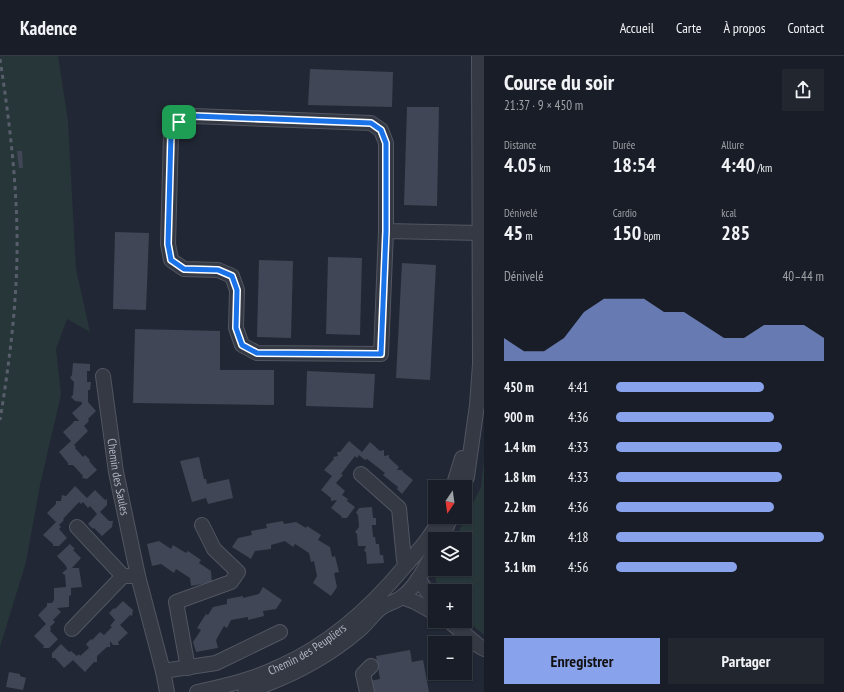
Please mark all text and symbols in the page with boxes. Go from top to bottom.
text: Kadence [20,16,77,40]
text: Accueil [620,19,654,37]
text: Carte [676,19,702,37]
text: À propos [724,19,766,37]
text: Contact [788,19,824,37]
text: Course du soir [504,68,614,96]
button: share [782,69,824,111]
text: 21:37 · 9 × 450 m [504,97,583,114]
pin [162,105,196,139]
icon: arrive [168,111,190,133]
text: Distance [504,138,536,152]
text: Durée [613,138,635,152]
text: Allure [721,138,744,152]
text: 4.05 [504,152,537,178]
text: 18:54 [613,152,656,178]
text: 4:40 [721,152,755,178]
text: km [537,161,551,175]
text: /km [755,161,772,175]
text: Dénivelé [504,206,537,220]
text: Cardio [613,206,637,220]
text: kcal [721,206,736,220]
text: 45 [504,220,523,246]
text: 150 [613,220,641,246]
text: 285 [721,220,750,246]
text: m [523,229,533,243]
text: bpm [641,229,660,243]
text: Dénivelé [504,268,544,285]
text: 40–44 m [782,268,824,285]
text: 450 m [504,379,534,396]
text: 4:41 [568,379,588,396]
text: 900 m [504,409,534,426]
text: 4:36 [568,409,588,426]
street label: Chemin des Saules [105,437,133,517]
text: 1.4 km [504,439,536,456]
text: 4:33 [568,439,588,456]
text: 1.8 km [504,469,536,486]
text: 4:33 [568,469,588,486]
north arrow [428,480,472,524]
map controls [428,480,472,680]
text: 2.2 km [504,499,536,516]
text: 4:36 [568,499,588,516]
text: 2.7 km [504,529,535,546]
text: 4:18 [568,529,588,546]
button: layers [428,532,472,576]
text: 3.1 km [504,559,536,576]
text: 4:56 [568,559,588,576]
button: + [428,584,472,628]
street label: Chemin des Peupliers [265,620,349,678]
button: − [428,636,472,680]
button: Enregistrer [504,638,660,684]
button: Partager [668,638,824,684]

